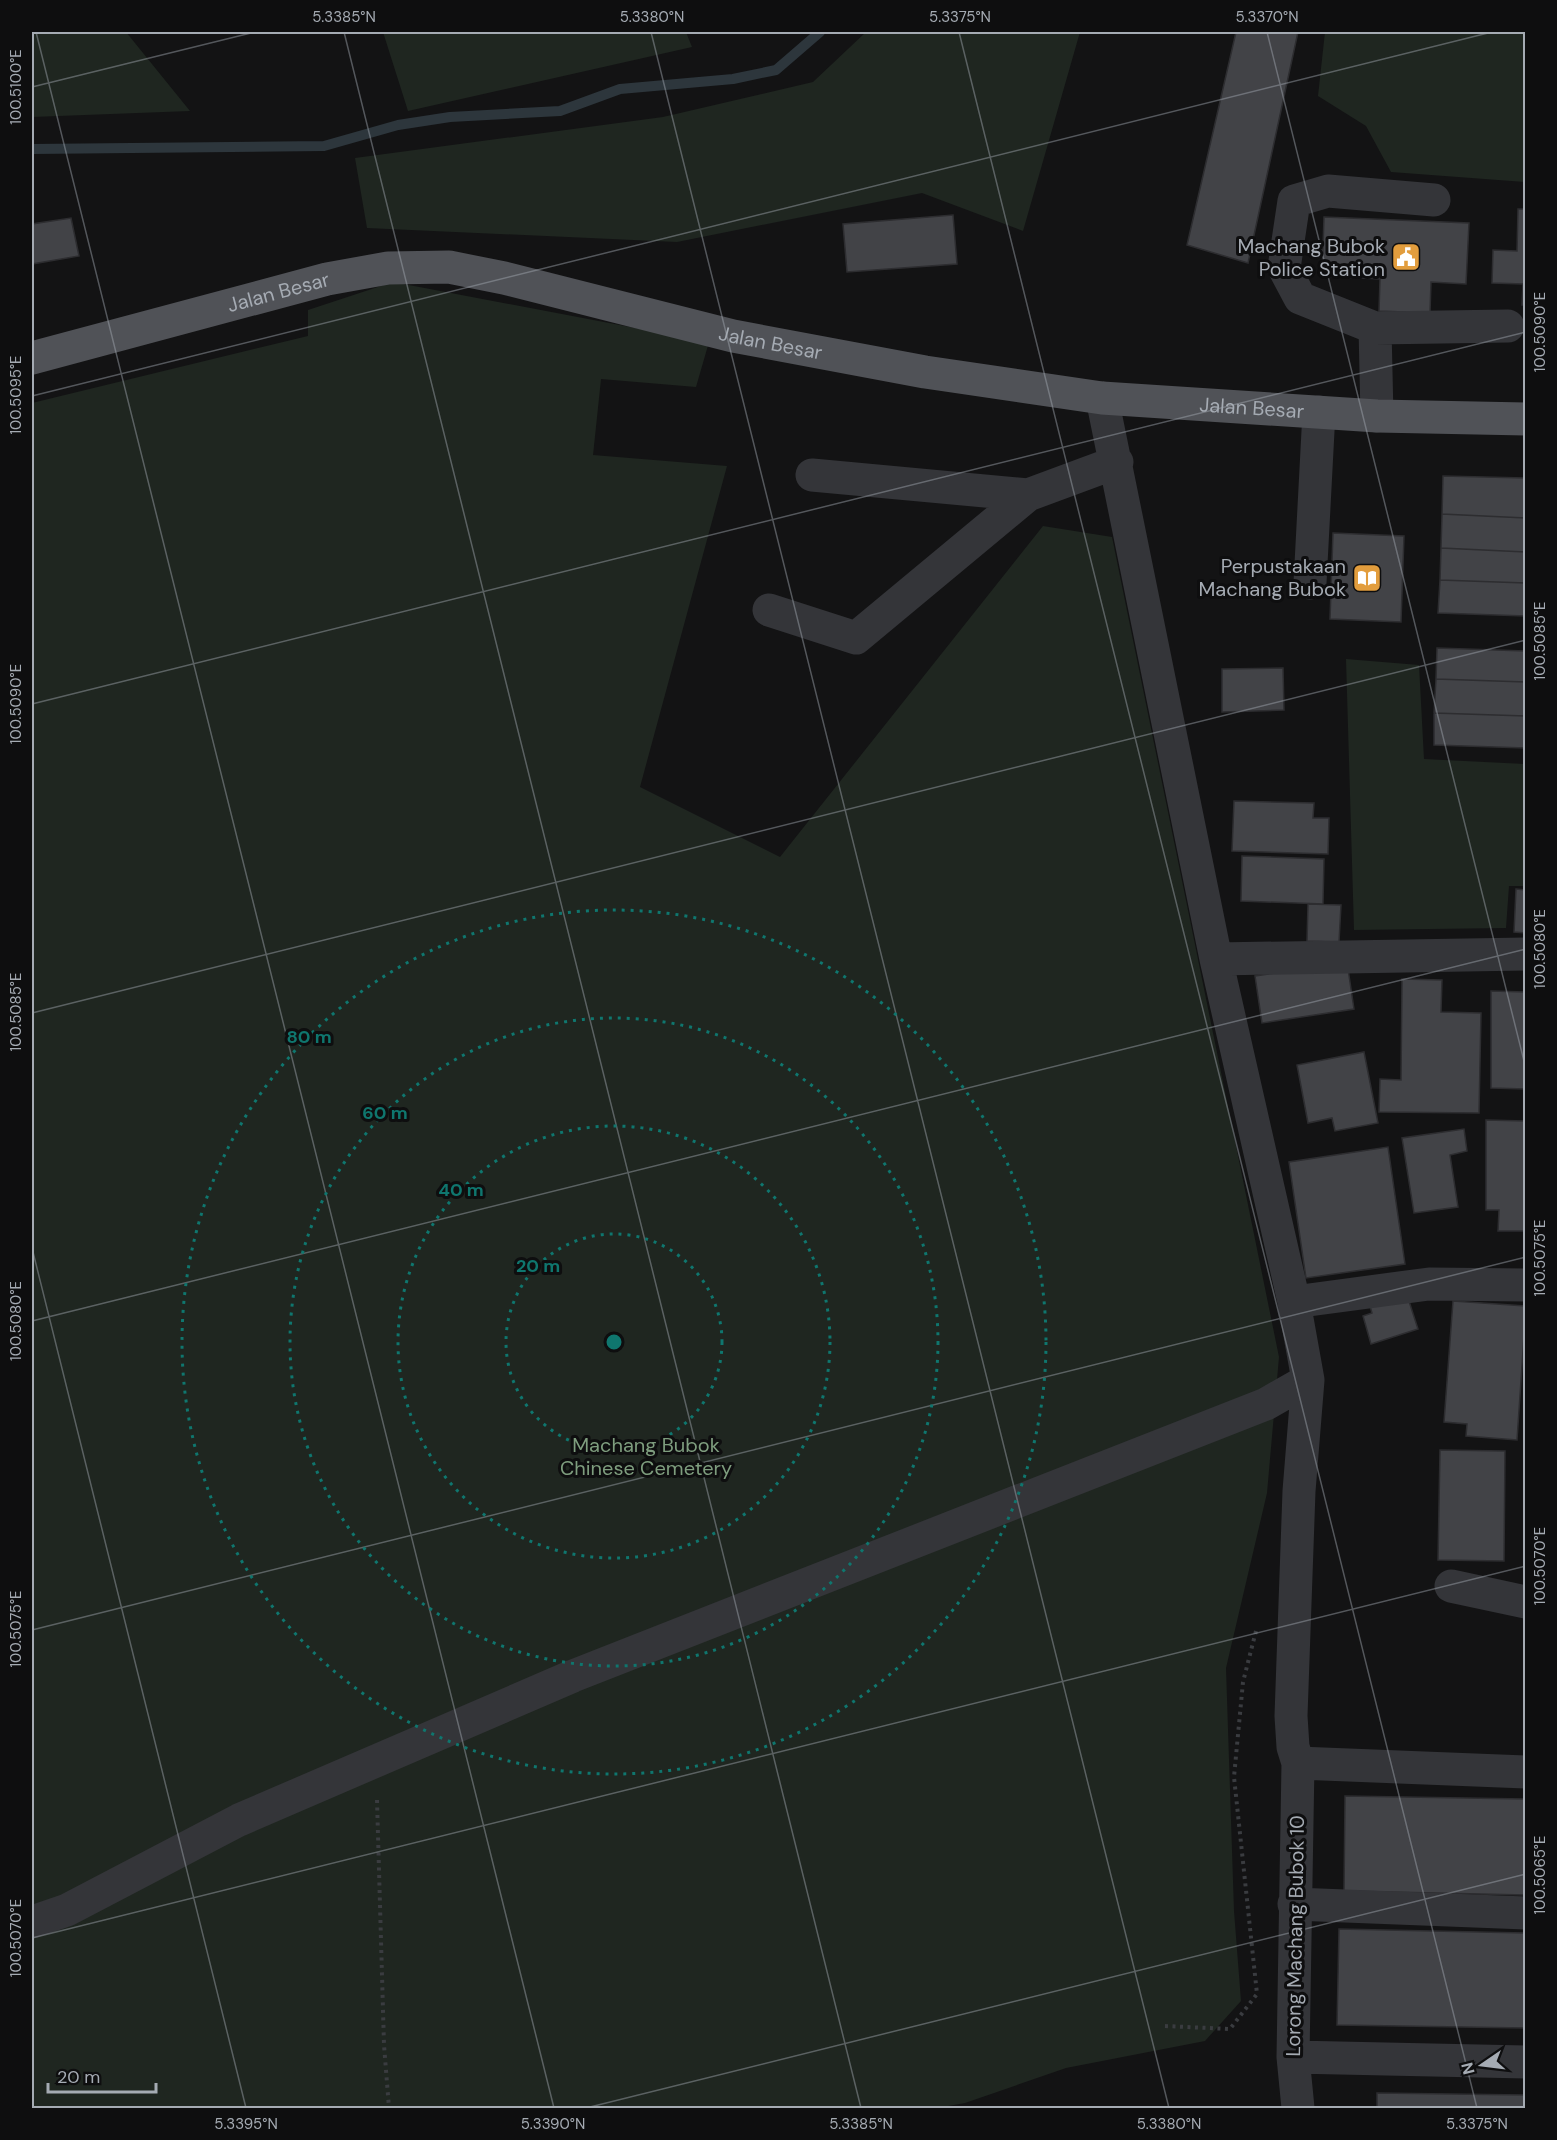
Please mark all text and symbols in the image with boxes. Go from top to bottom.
text: 5.3385°N [312,7,376,27]
text: 5.3380°N [620,7,684,27]
text: 5.3375°N [929,7,991,27]
text: 5.3370°N [1235,7,1299,27]
text: 100.5100°E [6,49,26,125]
place label: Machang Bubok Police Station [1238,233,1385,282]
public building icon: Machang Bubok Police Station [1390,241,1422,273]
street label: Jalan Besar [224,266,332,318]
text: 100.5090°E [1530,292,1550,372]
street label: Jalan Besar [716,320,825,365]
text: 100.5095°E [6,355,26,435]
street label: Jalan Besar [1199,391,1305,424]
place label: Perpustakaan Machang Bubok [1199,553,1346,602]
library icon: Perpustakaan Machang Bubok [1351,562,1383,594]
text: 100.5085°E [1530,602,1550,680]
text: 100.5090°E [6,664,26,744]
text: 100.5080°E [1530,909,1550,989]
text: 100.5085°E [6,973,26,1051]
text: 80 m [286,1025,332,1049]
text: 60 m [362,1101,408,1125]
text: 40 m [438,1178,484,1202]
text: 100.5075°E [1530,1219,1550,1297]
text: 20 m [516,1254,560,1278]
text: 100.5080°E [6,1281,26,1361]
centre of rings [604,1332,624,1352]
park label: Machang Bubok Chinese Cemetery [560,1432,732,1481]
text: 100.5070°E [1530,1527,1550,1605]
text: 100.5075°E [6,1590,26,1668]
street label: Lorong Machang Bubok 10 [1280,1815,1310,2057]
text: 100.5065°E [1530,1836,1550,1914]
text: 100.5070°E [6,1899,26,1977]
north arrow [1452,2035,1512,2095]
scale bar [48,2056,156,2094]
text: N [1456,2060,1480,2077]
text: 20 m [57,2065,100,2089]
text: 5.3395°N [214,2114,278,2134]
text: 5.3390°N [521,2114,585,2134]
text: 5.3385°N [829,2114,893,2134]
text: 5.3380°N [1137,2114,1201,2134]
text: 5.3375°N [1446,2114,1508,2134]

